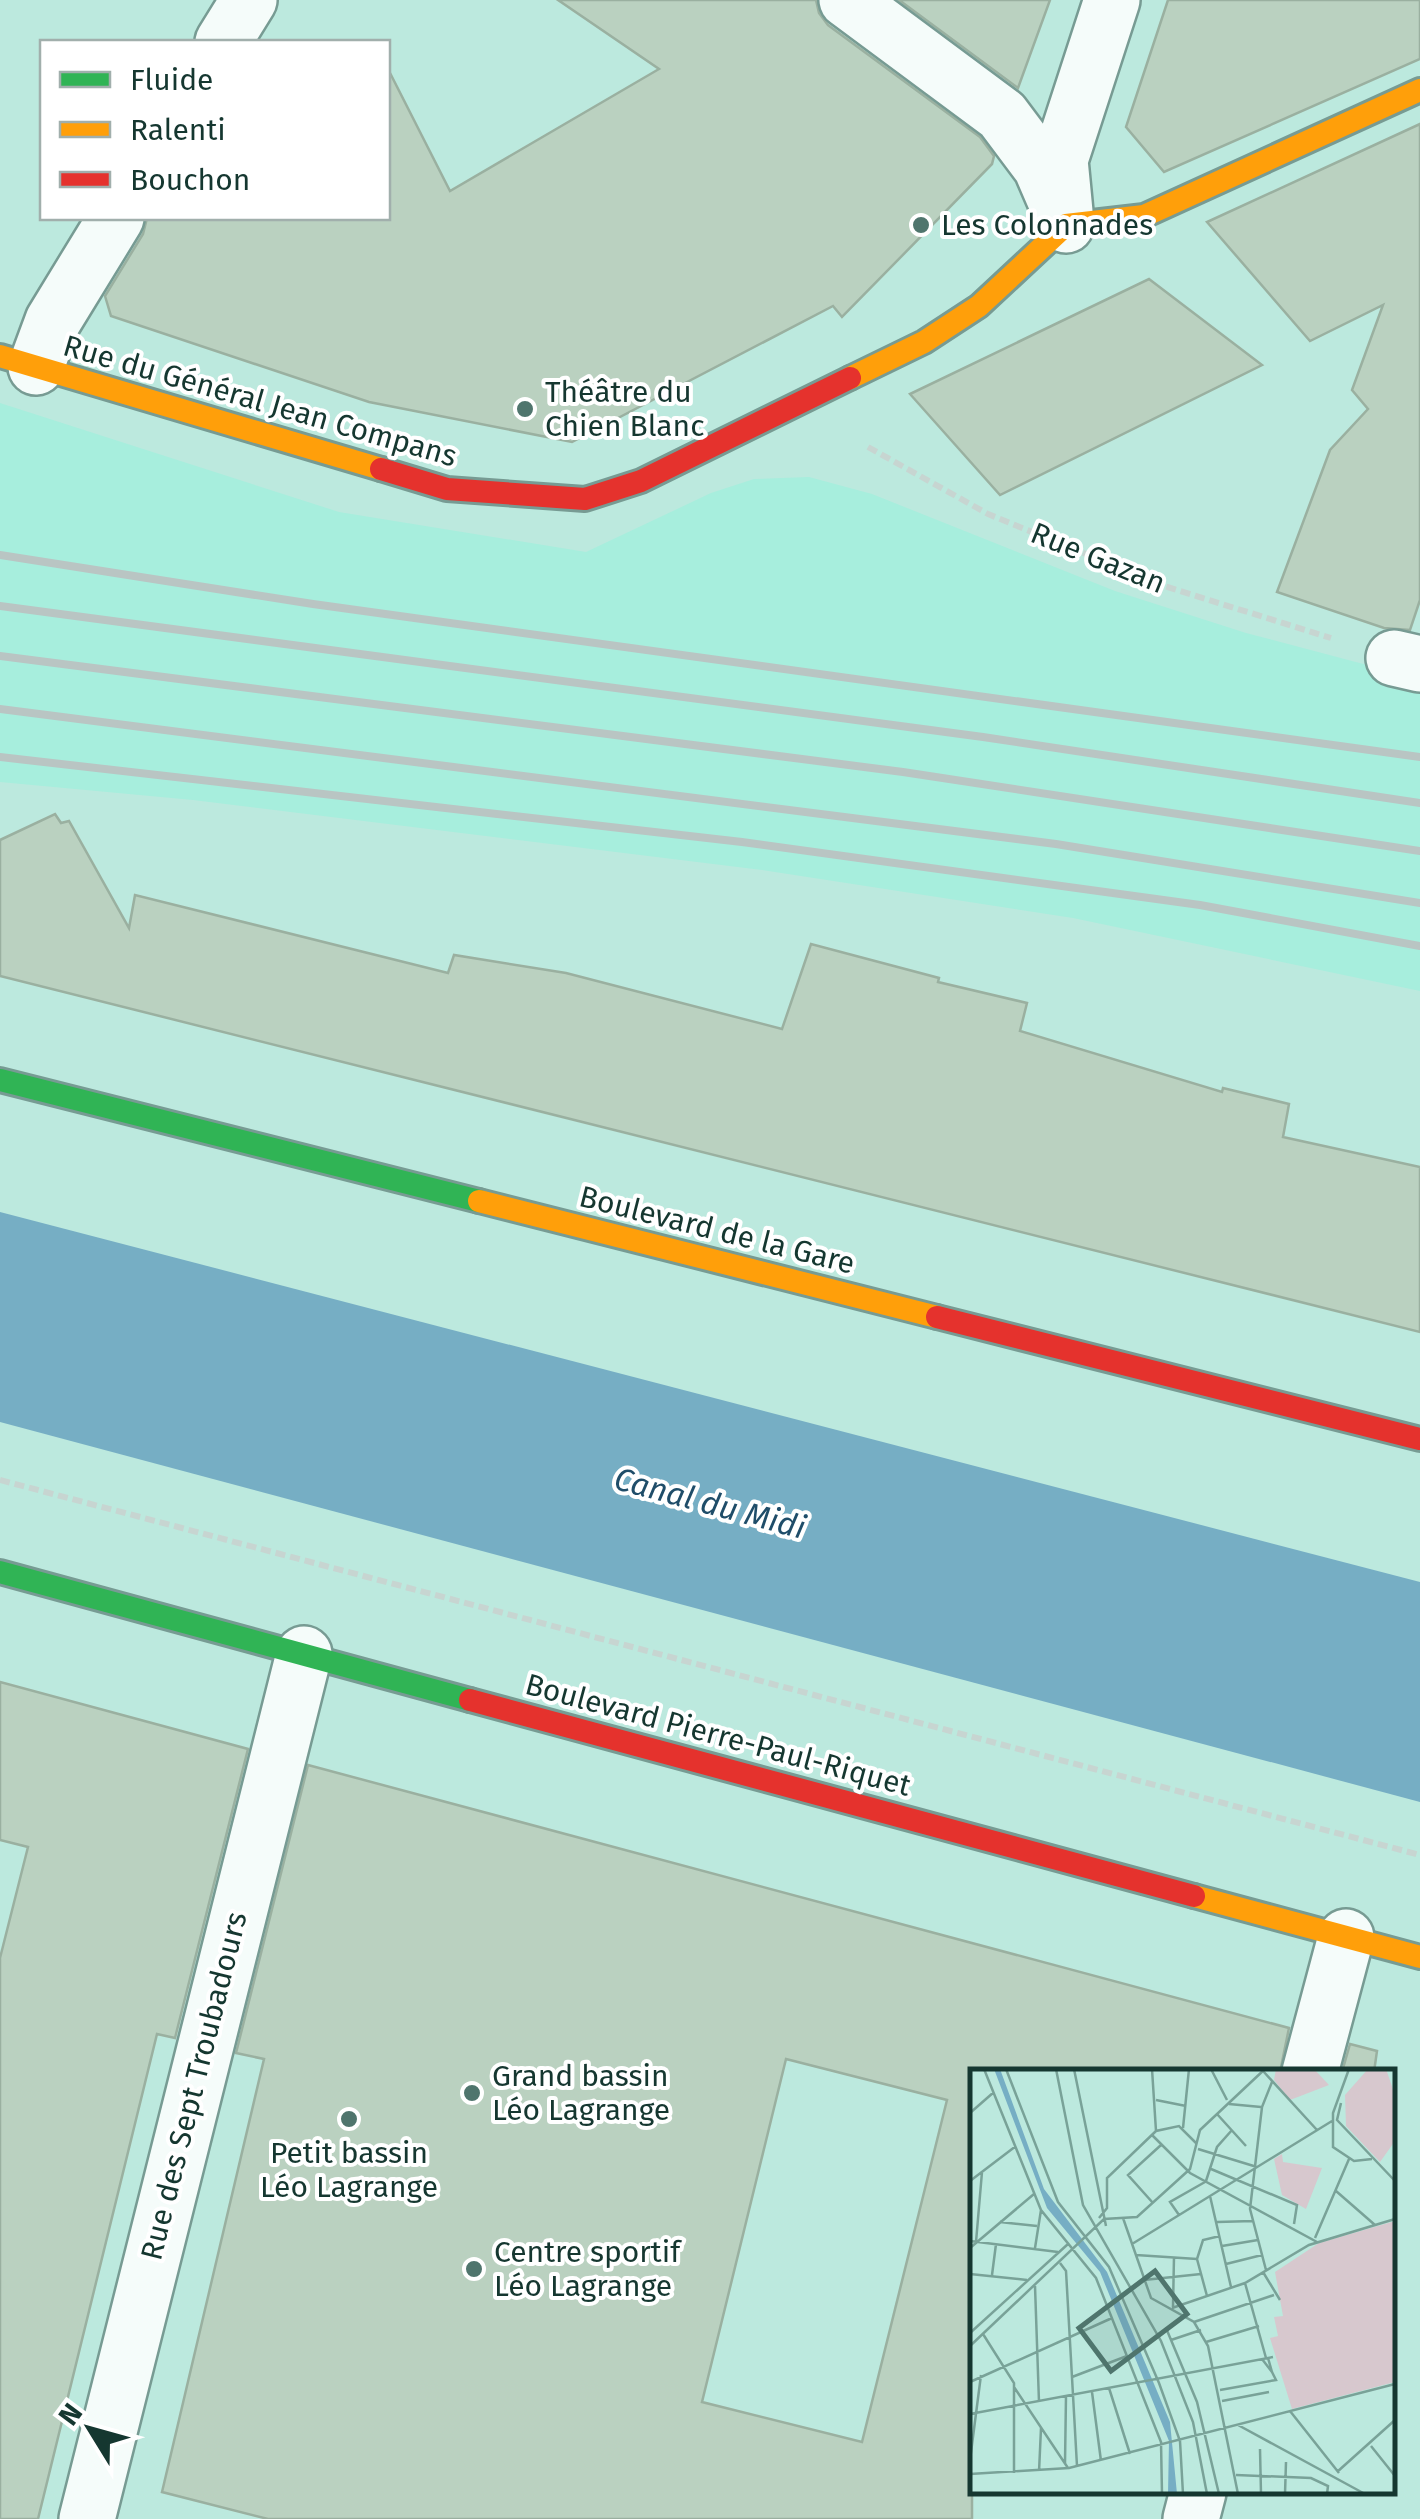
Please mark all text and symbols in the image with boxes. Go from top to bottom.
legend [40,40,390,220]
text: Fluide [130,62,213,98]
text: Ralenti [130,112,226,148]
text: Bouchon [130,162,250,198]
place label: Les Colonnades [941,207,1153,243]
marker: Les Colonnades [910,214,932,236]
street label: Rue du Général Jean Compans [59,328,461,474]
place label: Théâtre du Chien Blanc [545,374,705,444]
marker: Théâtre du Chien Blanc [514,398,536,420]
street label: Rue Gazan [1026,515,1170,601]
street label: Boulevard de la Gare [575,1178,859,1282]
water label: Canal du Midi [610,1459,810,1547]
street label: Boulevard Pierre-Paul-Riquet [521,1666,915,1804]
street label: Rue des Sept Troubadours [133,1908,255,2264]
place label: Grand bassin Léo Lagrange [492,2058,670,2128]
inset map [970,2069,1395,2494]
marker: Grand bassin Léo Lagrange [461,2082,483,2104]
marker: Petit bassin Léo Lagrange [338,2108,360,2130]
place label: Petit bassin Léo Lagrange [260,2135,438,2205]
place label: Centre sportif Léo Lagrange [494,2234,682,2304]
marker: Centre sportif Léo Lagrange [463,2258,485,2280]
north arrow [40,2379,140,2479]
text: N [52,2397,89,2432]

